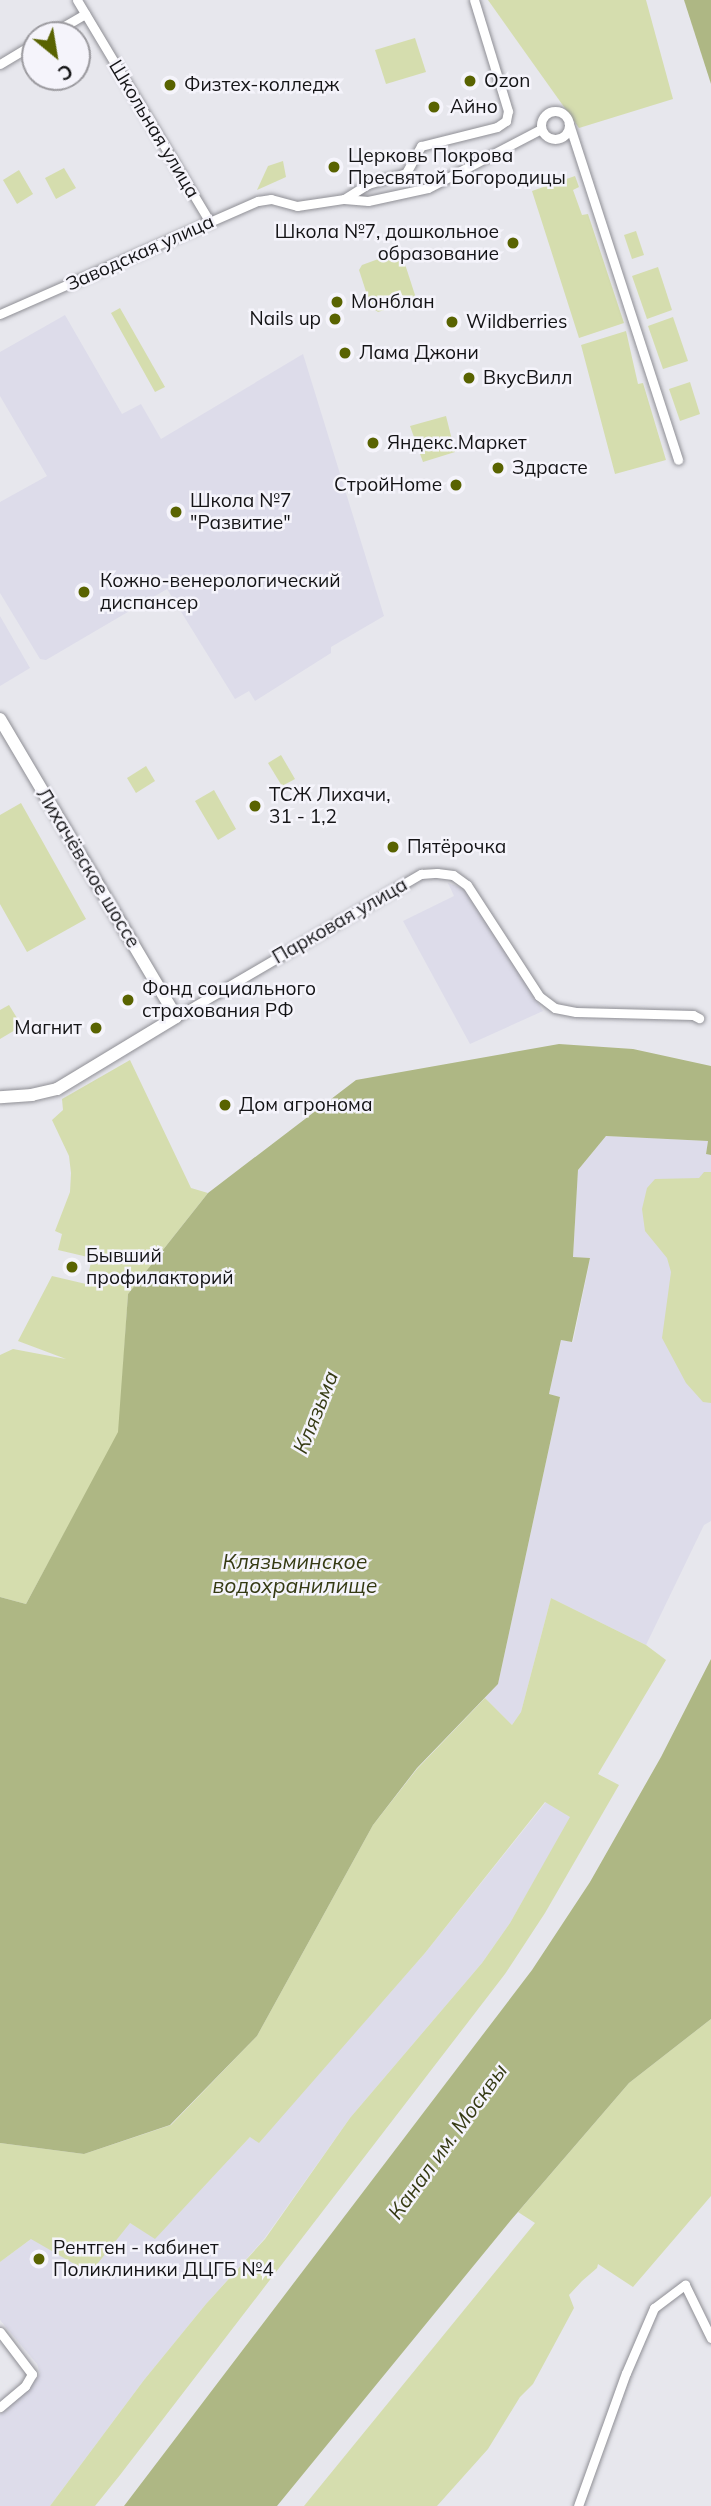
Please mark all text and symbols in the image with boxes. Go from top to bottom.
north arrow [21,21,91,91]
street label: Школьная улица [104,56,204,202]
text: С [54,59,77,86]
place label: Ozon [484,70,530,92]
marker: Ozon [462,73,478,89]
place label: Физтех-колледж [184,74,339,96]
marker: Физтех-колледж [162,77,178,93]
place label: Айно [450,96,498,118]
marker: Айно [424,97,444,117]
place label: Церковь Покрова Пресвятой Богородицы [348,145,566,189]
marker: Церковь Покрова Пресвятой Богородицы [326,159,342,175]
street label: Заводская улица [63,210,217,296]
place label: Школа №7, дошкольное образование [275,221,499,265]
marker: Школа №7, дошкольное образование [505,235,521,251]
place label: Монблан [351,291,435,313]
marker: Монблан [329,294,345,310]
place label: Nails up [250,308,321,330]
marker: Nails up [327,311,343,327]
place label: Wildberries [466,311,567,333]
marker: Wildberries [444,314,460,330]
place label: Лама Джони [359,342,479,364]
marker: Лама Джони [337,345,353,361]
place label: ВкусВилл [483,367,572,389]
marker: ВкусВилл [461,370,477,386]
place label: Яндекс.Маркет [387,432,527,454]
marker: Яндекс.Маркет [365,435,381,451]
place label: Здрасте [512,457,588,479]
marker: Здрасте [490,460,506,476]
place label: СтройHome [334,474,442,496]
marker: СтройHome [448,477,464,493]
place label: Школа №7 "Развитие" [190,490,291,534]
marker: Школа №7 "Развитие" [168,504,184,520]
place label: Кожно-венерологический диспансер [100,570,341,614]
marker: Кожно-венерологический диспансер [74,582,94,602]
street label: Лихачёвское шоссе [31,784,145,952]
place label: ТСЖ Лихачи, 31 - 1,2 [269,784,391,828]
marker: ТСЖ Лихачи, 31 - 1,2 [247,798,263,814]
place label: Пятёрочка [407,836,506,858]
marker: Пятёрочка [385,839,401,855]
street label: Парковая улица [269,873,411,969]
place label: Фонд социального страхования РФ [142,978,316,1022]
marker: Фонд социального страхования РФ [120,992,136,1008]
place label: Магнит [14,1017,82,1039]
marker: Магнит [88,1020,104,1036]
place label: Дом агронома [239,1094,372,1116]
marker: Дом агронома [217,1097,233,1113]
place label: Бывший профилакторий [86,1245,234,1289]
marker: Бывший профилакторий [64,1259,80,1275]
water label: Клязьма [287,1367,343,1457]
water label: Клязьминское водохранилище [213,1548,377,1598]
water label: Канал им. Москвы [382,2058,512,2224]
place label: Рентген - кабинет Поликлиники ДЦГБ №4 [53,2237,274,2281]
marker: Рентген - кабинет Поликлиники ДЦГБ №4 [31,2251,47,2267]

